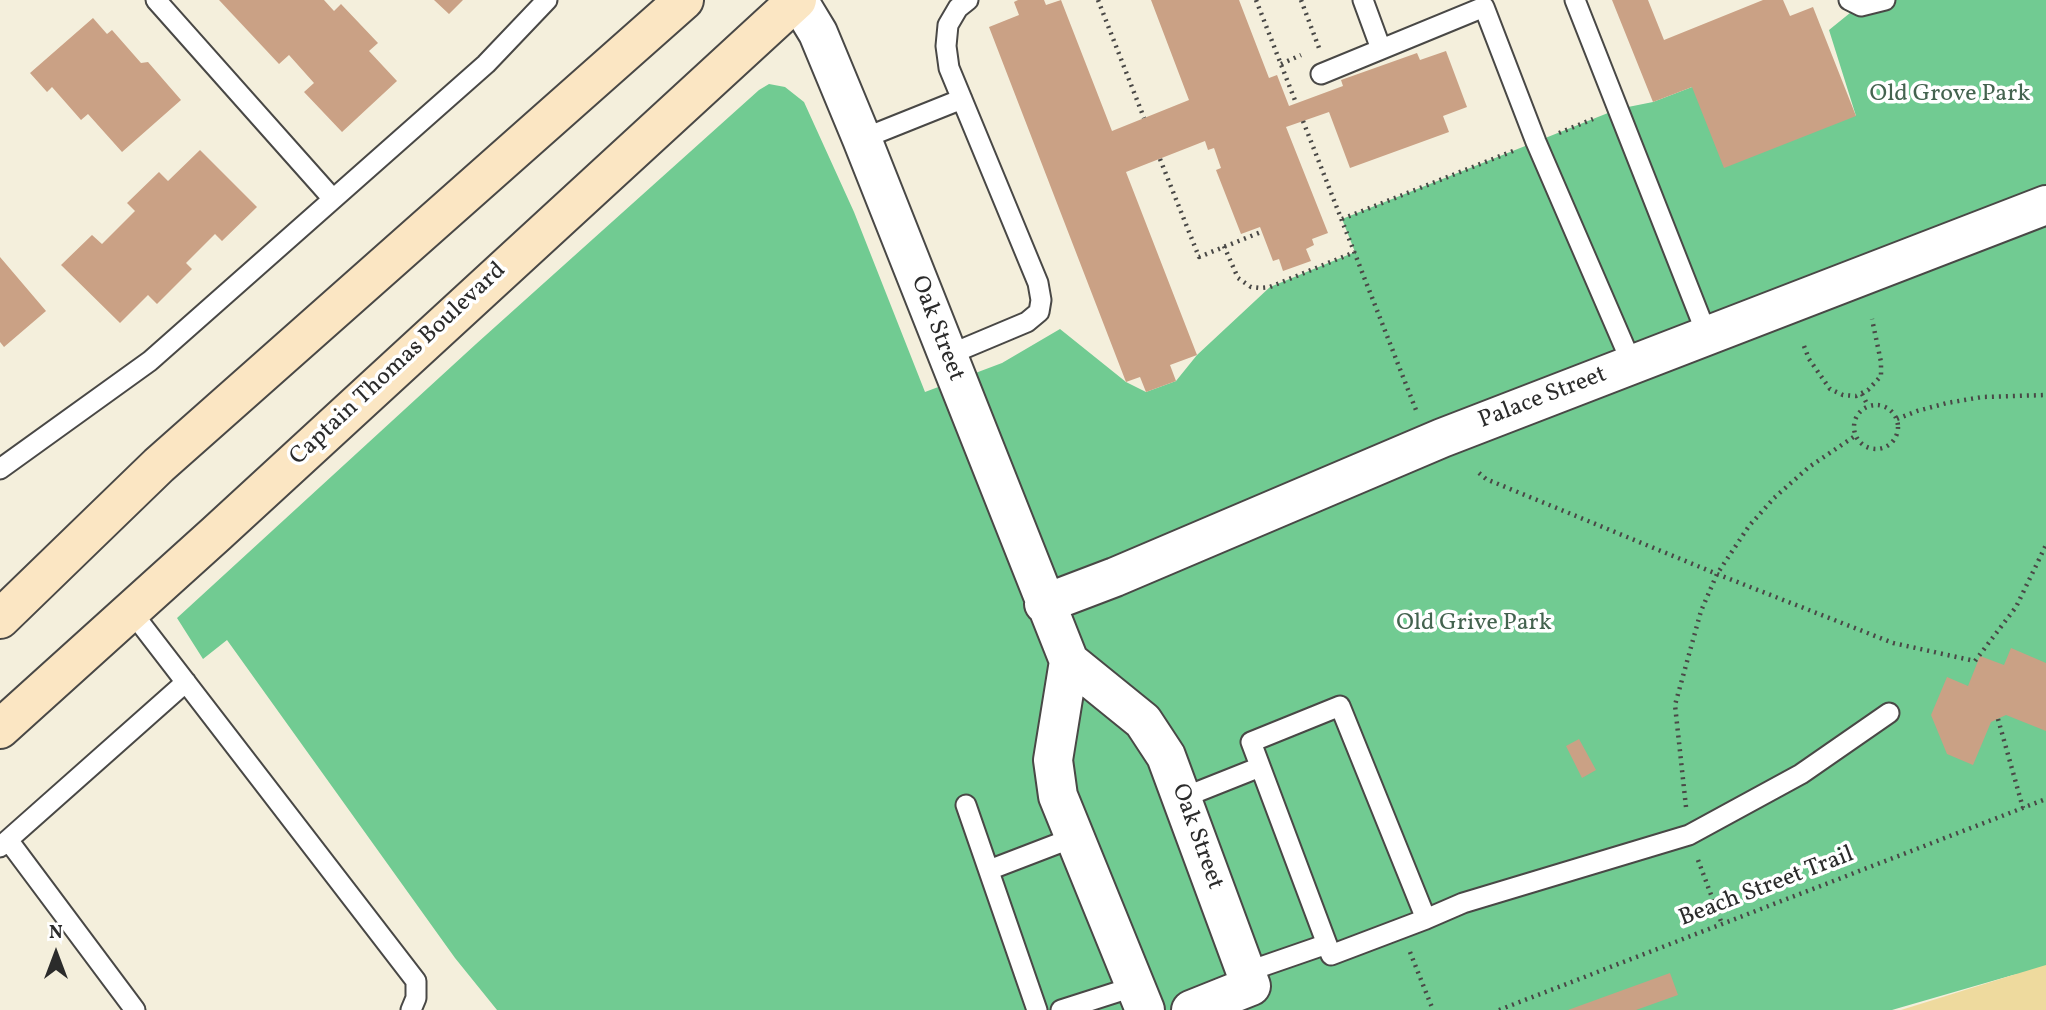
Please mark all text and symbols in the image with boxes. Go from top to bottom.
park label: Old Grove Park [1870,82,2030,110]
street label: Captain Thomas Boulevard [285,257,513,473]
street label: Oak Street [903,272,969,386]
street label: Palace Street [1475,361,1611,437]
park label: Old Grive Park [1396,611,1552,639]
street label: Oak Street [1164,780,1228,894]
street label: Beach Street Trail [1676,841,1858,935]
north arrow [21,919,91,989]
text: N [49,920,63,946]

